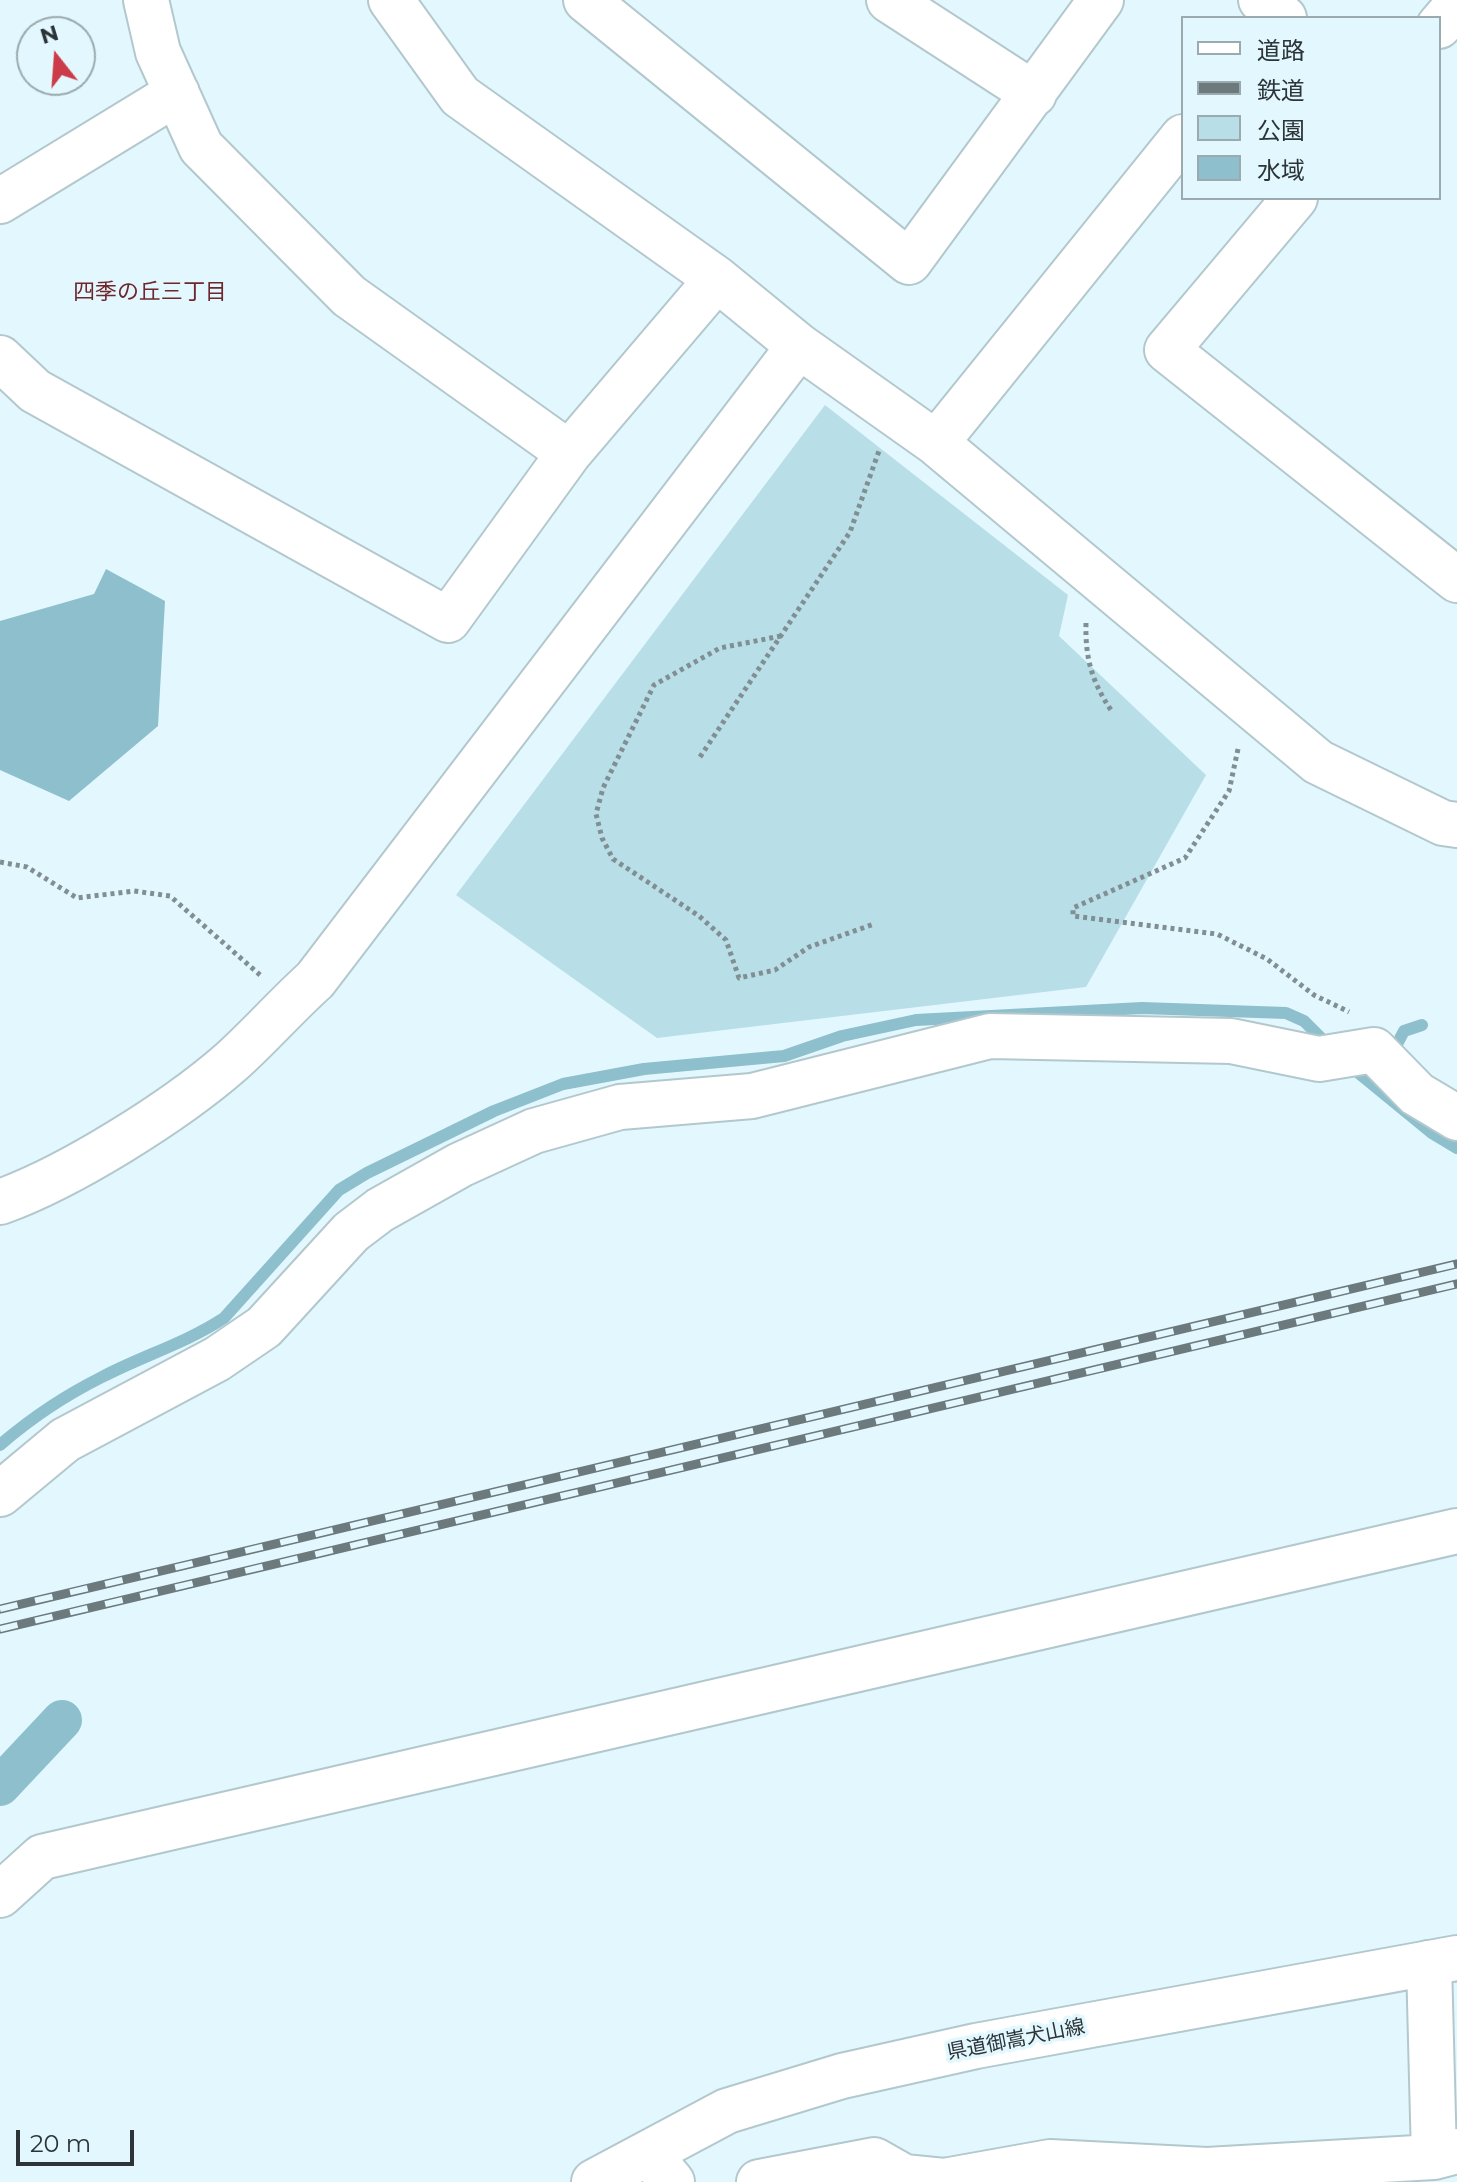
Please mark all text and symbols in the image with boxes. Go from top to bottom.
north arrow [16,16,96,96]
legend [1181,16,1441,200]
text: N [37,19,62,50]
text: 道路 [1257,36,1305,65]
text: 鉄道 [1257,76,1305,105]
text: 公園 [1257,116,1305,145]
text: 水域 [1257,156,1305,185]
district label: 四季の丘三丁目 [73,280,227,306]
street label: 県道御嵩犬山線 [945,2015,1087,2065]
scale bar [20,2114,138,2164]
text: 20 m [30,2129,91,2158]

